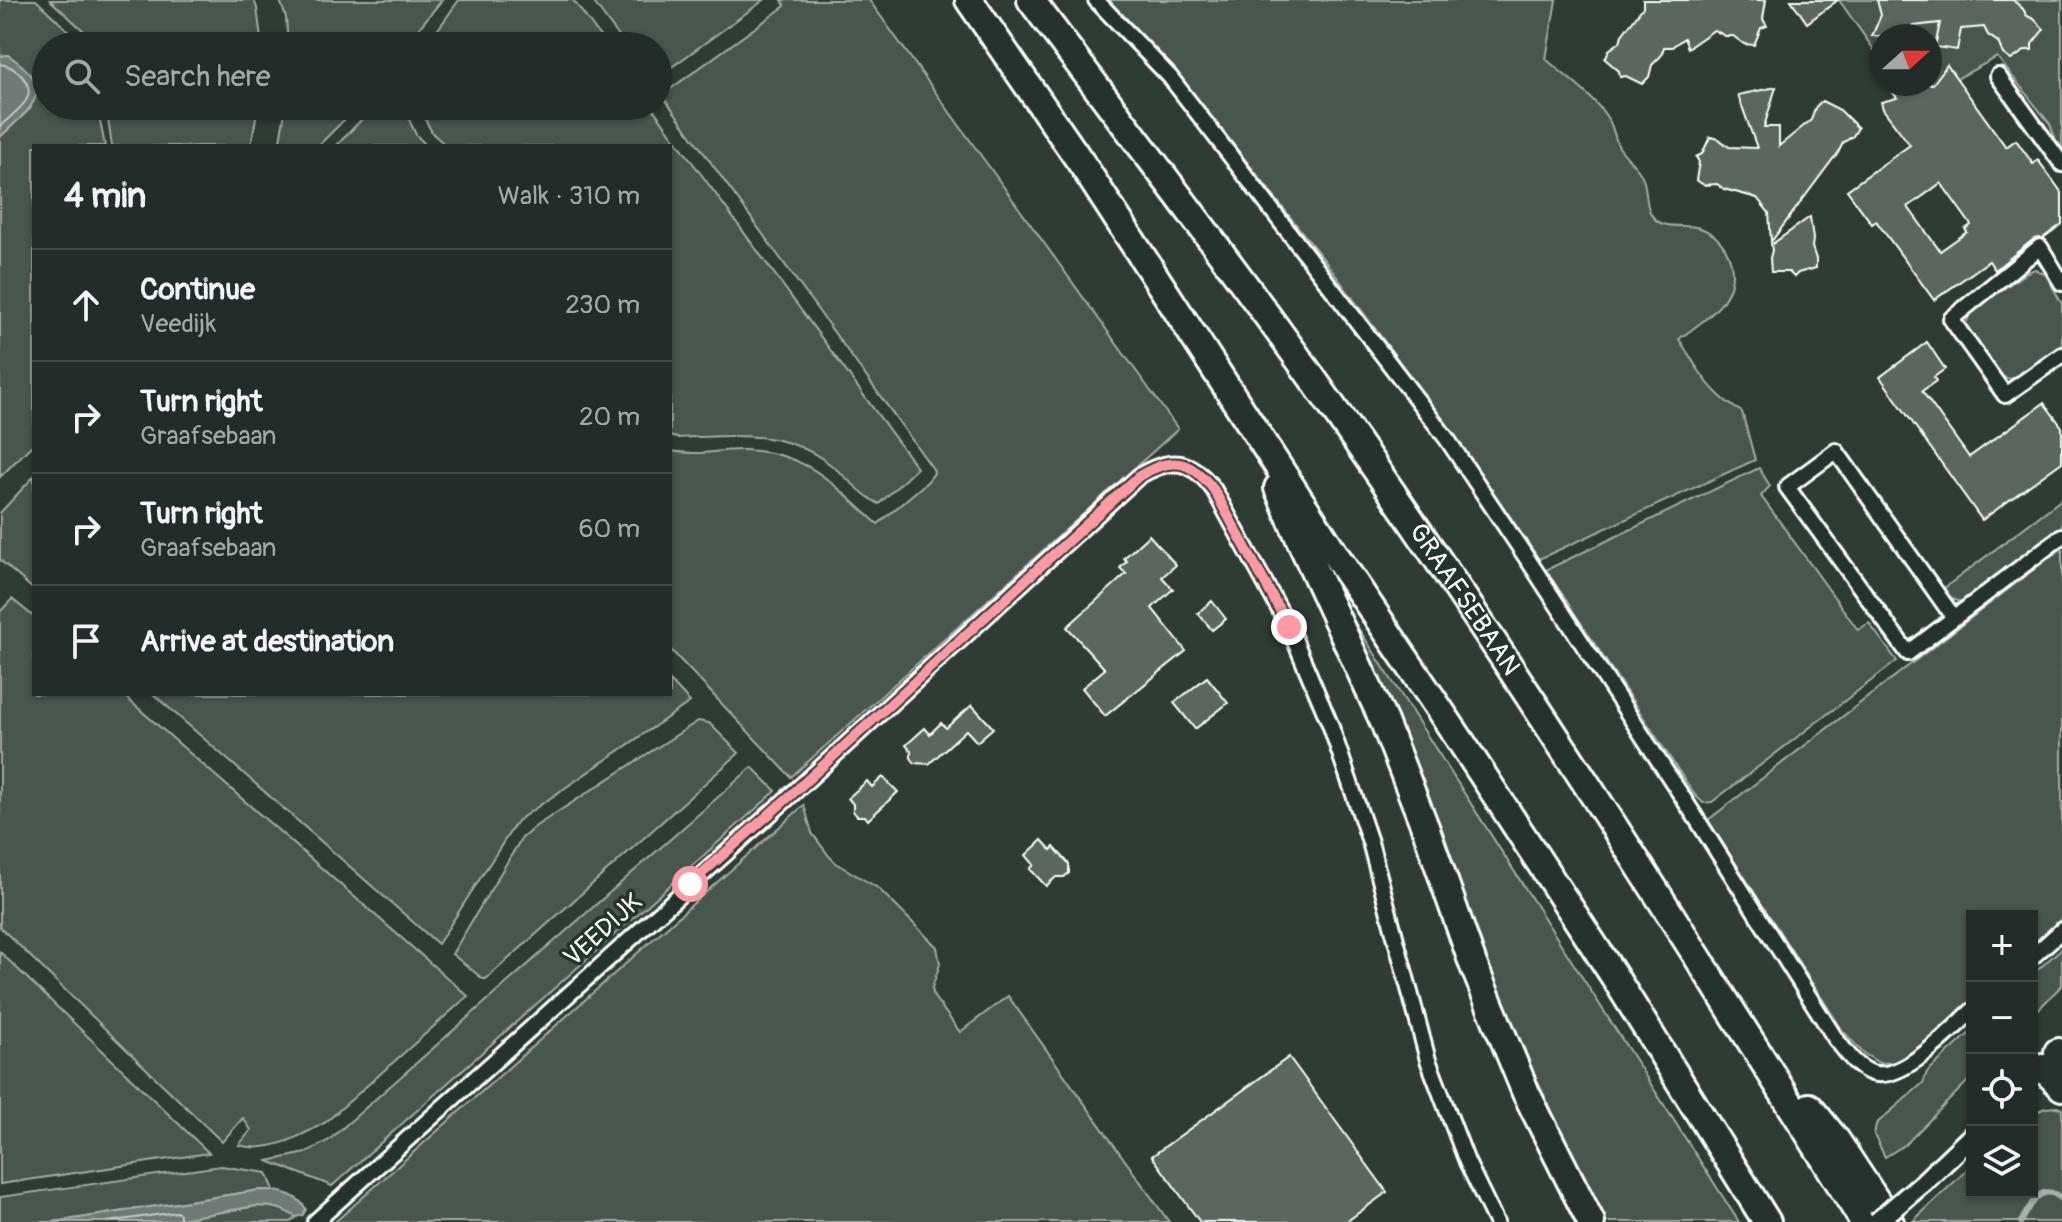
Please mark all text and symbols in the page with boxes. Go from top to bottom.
north arrow [1870,24,1942,96]
search box [32,32,672,120]
icon: search [60,54,104,98]
text: Search here [124,58,271,95]
text: 4 min [64,175,146,218]
text: Walk · 310 m [498,180,640,212]
text: Continue [140,271,255,308]
icon: ahead [64,283,108,327]
text: 230 m [565,289,640,321]
text: Veedijk [140,308,216,340]
text: Turn right [140,383,263,420]
icon: right [64,395,108,439]
text: 20 m [579,401,640,433]
text: Graafsebaan [140,420,277,452]
text: Turn right [140,495,263,532]
icon: right [64,507,108,551]
text: 60 m [578,513,640,545]
street label: GRAAFSEBAAN [1402,517,1527,682]
text: Graafsebaan [140,532,277,564]
route end [1271,609,1307,645]
icon: arrive [64,619,108,663]
text: Arrive at destination [140,623,394,660]
route start [672,866,708,902]
street label: VEEDIJK [557,886,649,973]
map controls [1966,910,2038,1198]
button: + [1966,910,2038,982]
button: − [1966,982,2038,1054]
button: locate [1966,1054,2038,1126]
button: layers [1966,1126,2038,1198]

